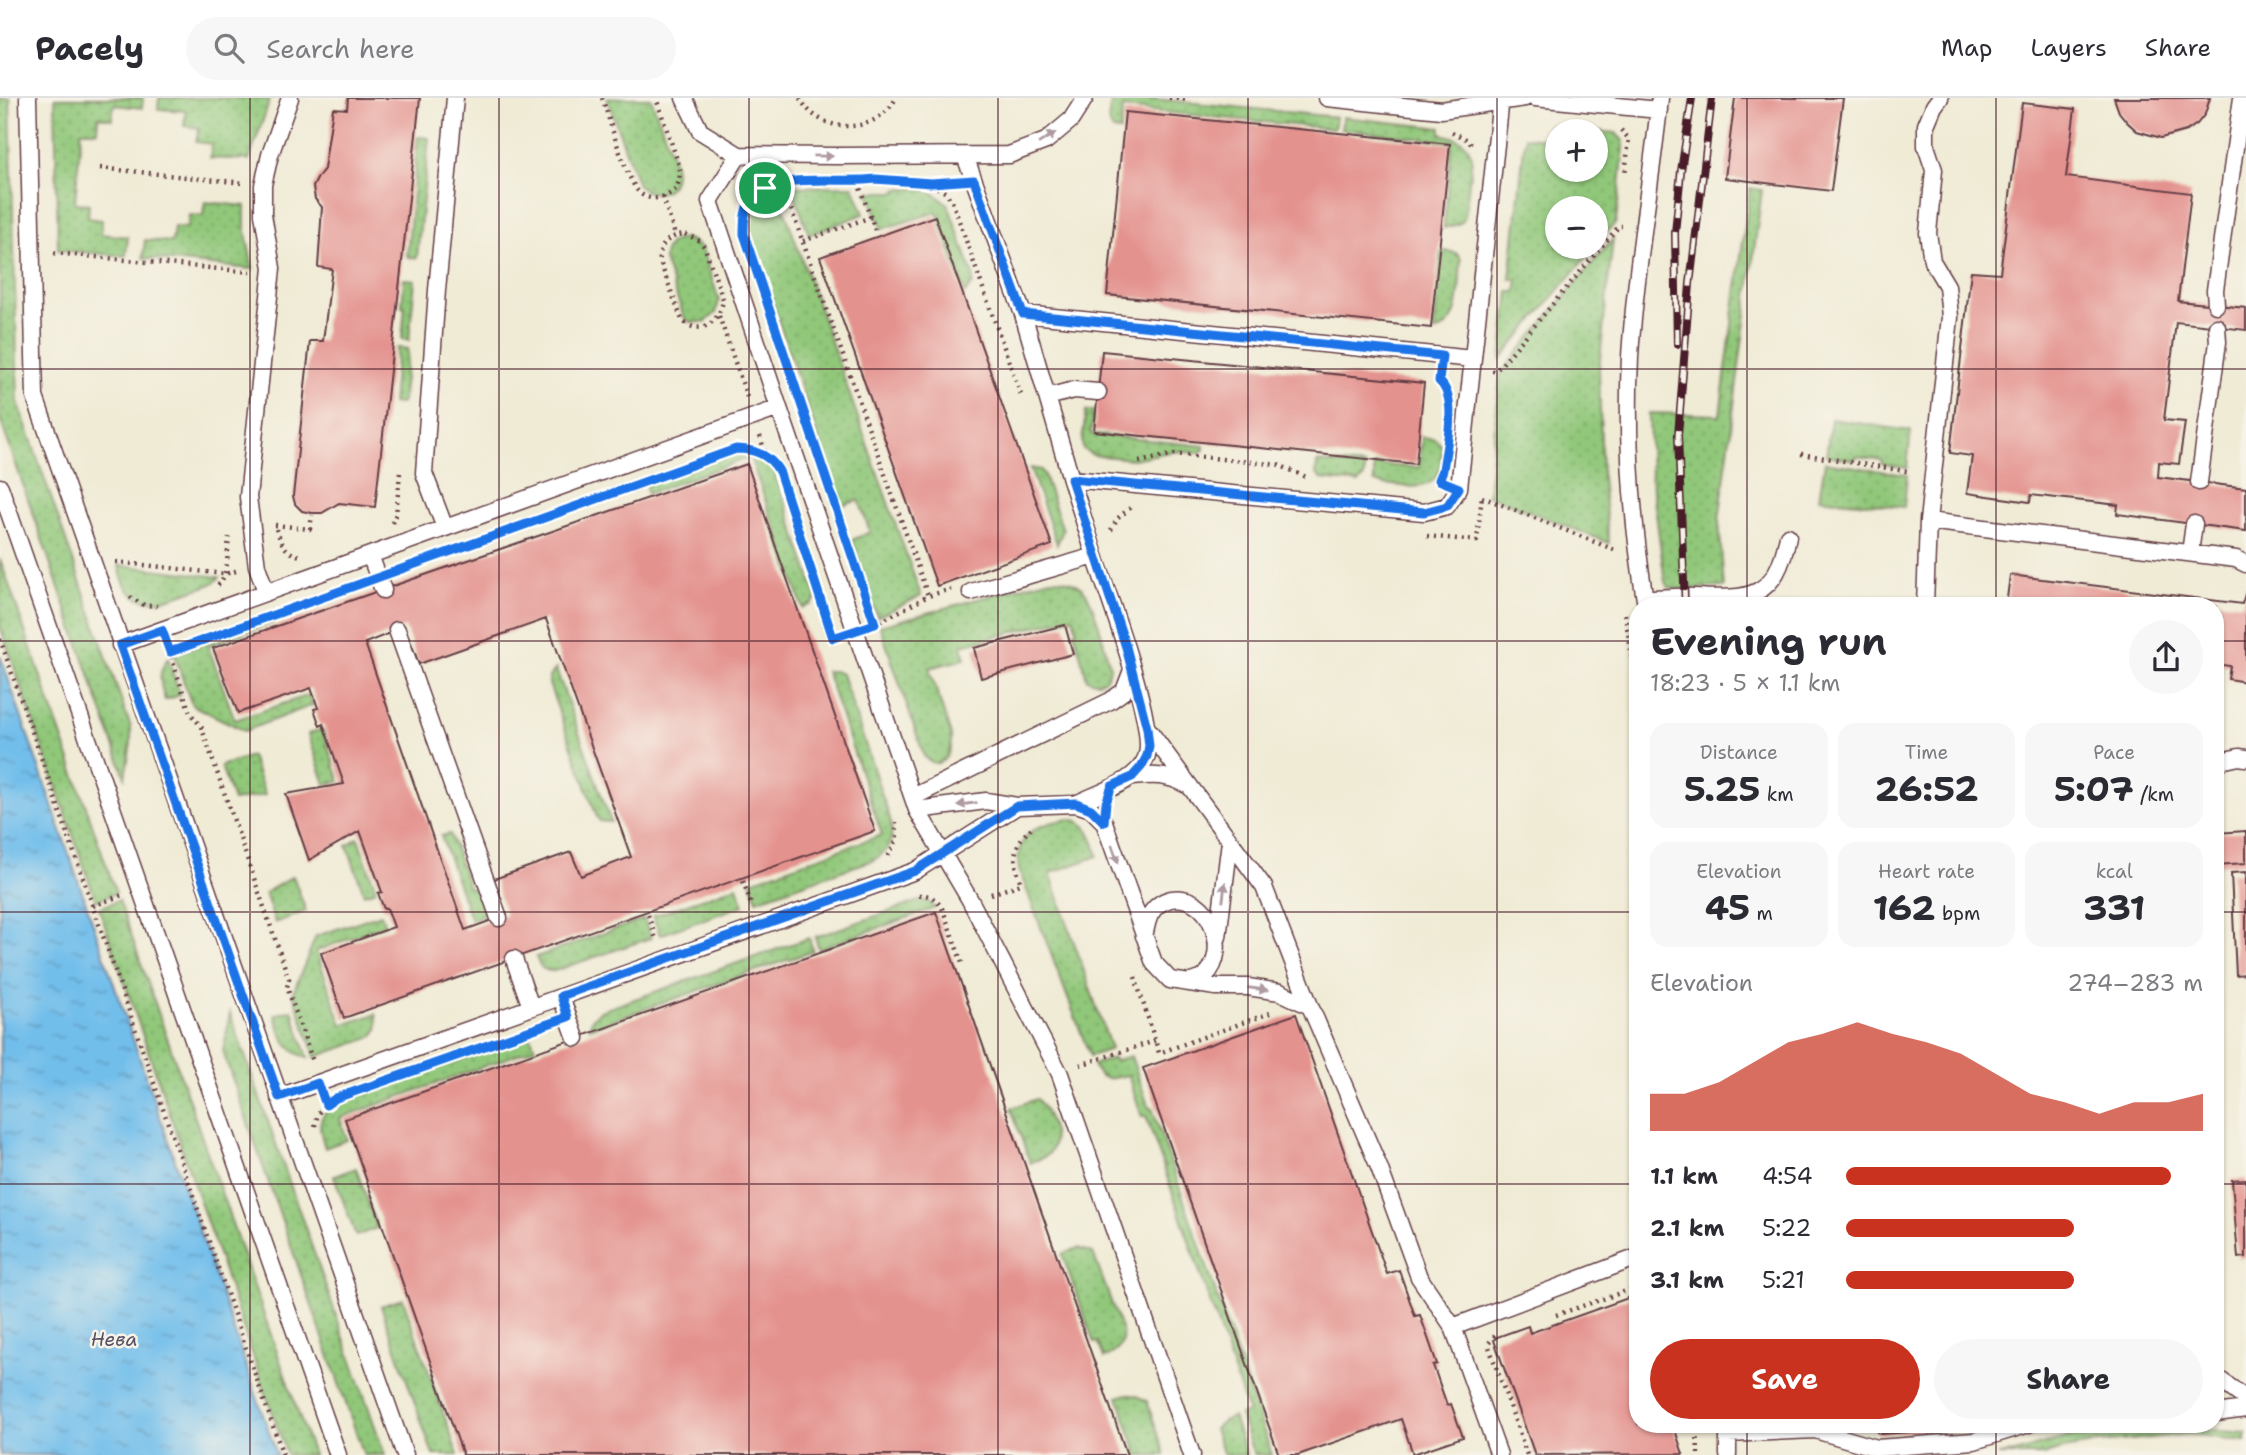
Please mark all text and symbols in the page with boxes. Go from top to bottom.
search box [186,17,676,80]
text: Pacely [35,26,144,71]
icon: search [210,29,248,67]
text: Search here [266,31,415,66]
text: Map [1941,32,1992,64]
text: Layers [2030,32,2107,64]
text: Share [2145,32,2211,64]
map controls [1545,119,1608,259]
button: + [1545,119,1608,182]
one-way arrow [1037,132,1056,144]
one-way arrow [812,150,834,162]
pin [735,158,795,218]
icon: arrive [746,169,784,207]
button: − [1545,196,1608,259]
text: Evening run [1650,616,1887,667]
button: share [2129,620,2203,694]
text: 18:23 · 5 × 1.1 km [1650,668,1840,698]
text: Distance [1700,740,1778,765]
text: Time [1905,740,1948,765]
text: Pace [2093,740,2135,765]
text: 5.25 [1684,765,1760,812]
text: 26:52 [1874,765,1979,812]
text: 5:07 [2054,765,2134,812]
text: km [1760,782,1794,807]
text: /km [2134,782,2174,807]
one-way arrow [956,798,978,809]
one-way arrow [1110,844,1121,865]
text: Elevation [1696,859,1781,884]
text: Heart rate [1878,859,1975,884]
text: kcal [2096,859,2133,884]
one-way arrow [1218,881,1229,903]
text: 45 [1705,884,1750,931]
text: 162 [1873,884,1936,931]
text: 331 [2083,884,2145,931]
text: m [1750,901,1773,926]
text: bpm [1936,901,1980,926]
text: Elevation [1650,968,1753,998]
text: 274–283 m [2067,968,2203,998]
one-way arrow [1247,984,1269,995]
text: 1.1 km [1650,1161,1718,1191]
text: 4:54 [1762,1161,1813,1191]
text: 2.1 km [1650,1213,1724,1243]
text: 5:22 [1762,1213,1811,1243]
text: 3.1 km [1650,1265,1724,1295]
text: 5:21 [1762,1265,1805,1295]
water label: Нева [91,1327,137,1352]
button: Save [1650,1339,1920,1419]
button: Share [1934,1339,2203,1419]

